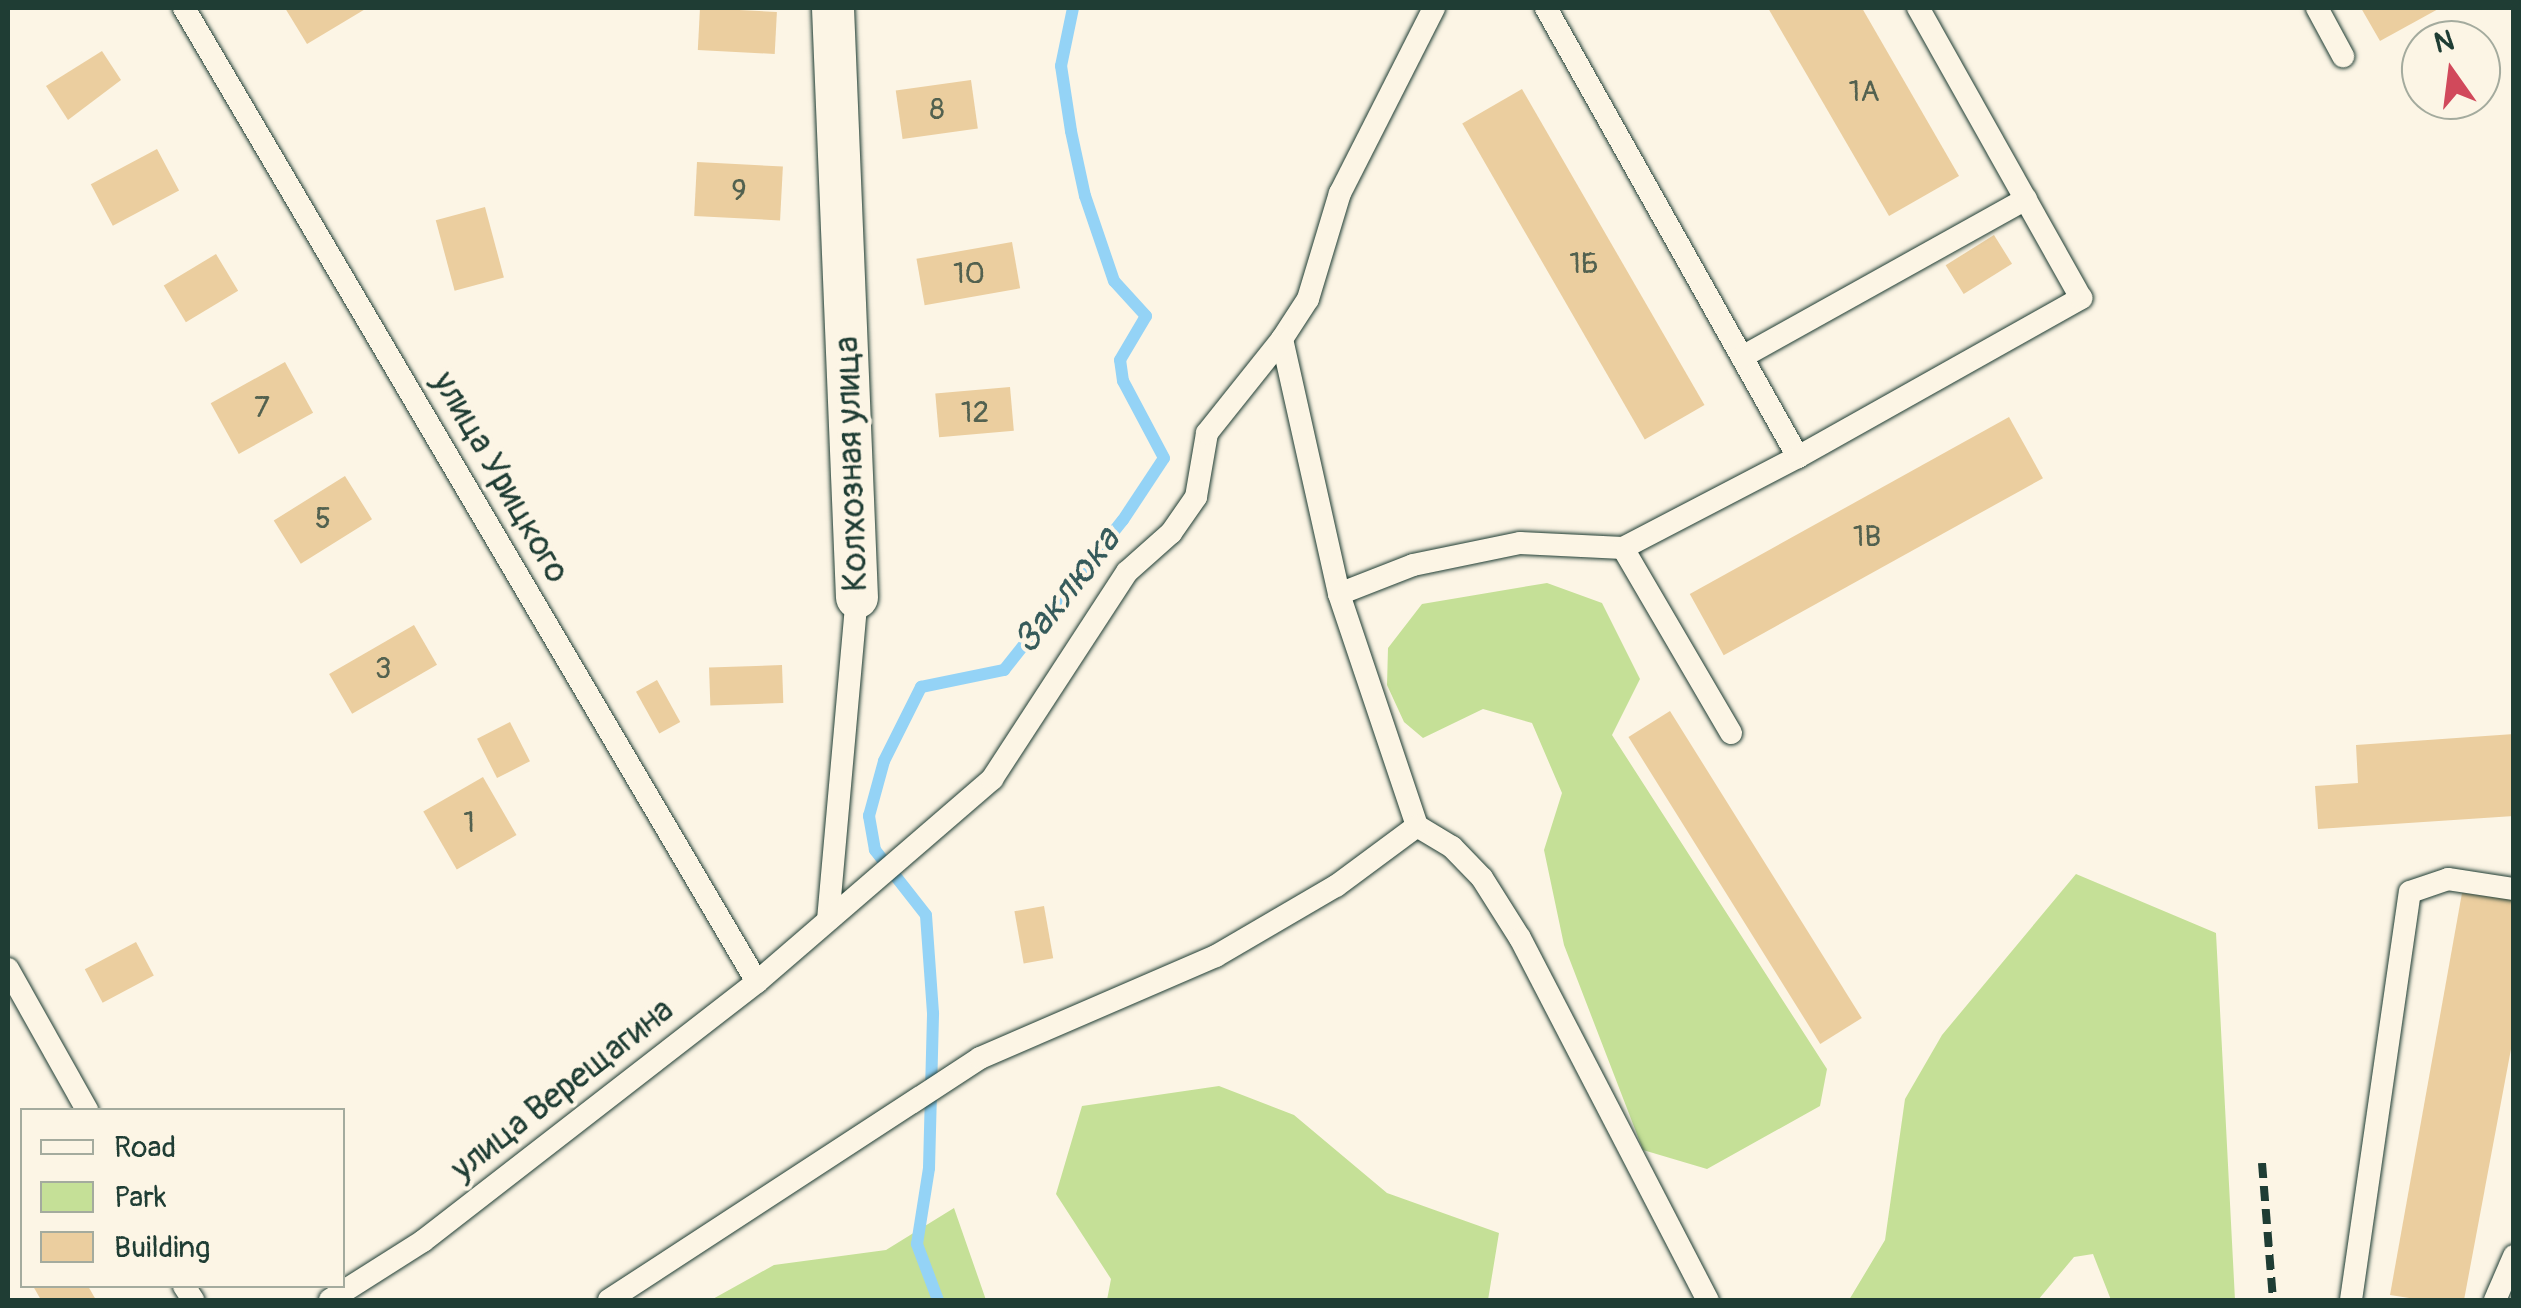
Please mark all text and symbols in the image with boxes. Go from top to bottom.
north arrow [2401,20,2501,120]
text: N [2431,23,2458,62]
house number: 1А [1848,74,1880,110]
house number: 8 [929,92,945,128]
house number: 9 [731,173,747,209]
house number: 1Б [1569,246,1599,282]
house number: 10 [953,256,985,292]
street label: Колхозная улица [826,336,876,592]
street label: улица Урицкого [423,364,579,590]
house number: 7 [254,390,270,426]
house number: 12 [961,395,989,431]
house number: 5 [315,501,331,537]
water label: Заклюка [1004,519,1130,663]
house number: 1В [1853,519,1881,555]
house number: 3 [375,651,391,687]
house number: 1 [463,805,475,841]
street label: улица Верещагина [442,989,682,1189]
legend [20,1108,345,1288]
text: Road [114,1129,176,1166]
text: Park [114,1179,167,1216]
text: Building [114,1229,210,1266]

